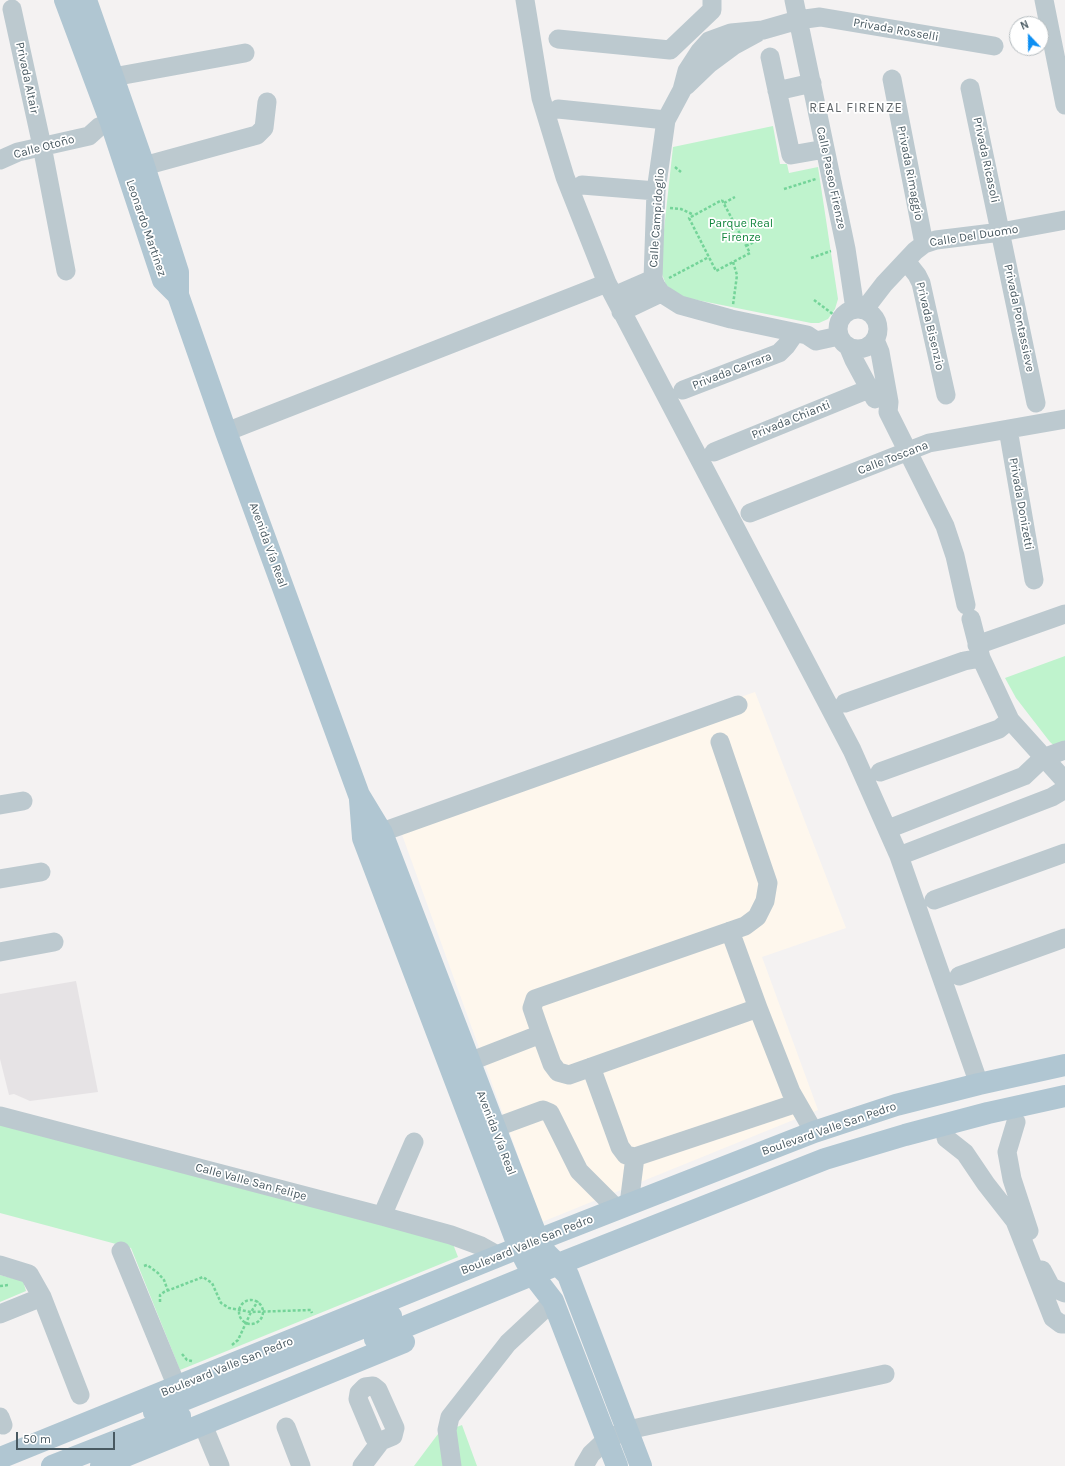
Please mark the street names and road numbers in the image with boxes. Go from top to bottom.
street label: Privada Rosselli [852,15,940,45]
street label: Privada Altair [12,41,42,115]
street label: Privada Ricasoli [970,116,1002,204]
street label: Privada Rimaggio [894,124,926,222]
street label: Calle Paseo Firenze [813,126,849,230]
street label: Calle Otoño [12,132,76,162]
street label: Calle Campidoglio [646,168,668,268]
street label: Leonardo Martínez [123,178,169,278]
street label: Calle Del Duomo [929,222,1019,250]
street label: Privada Pontassieve [1001,263,1037,373]
street label: Privada Bisenzio [913,280,947,372]
street label: Privada Carrara [690,349,774,393]
street label: Privada Chianti [749,398,833,442]
street label: Calle Toscana [856,438,930,478]
street label: Privada Donizetti [1006,457,1036,551]
street label: Avenida Vía Real [246,501,290,589]
street label: Avenida Vía Real [473,1089,519,1177]
street label: Boulevard Valle San Pedro [760,1099,898,1159]
street label: Calle Valle San Felipe [194,1160,308,1204]
street label: Boulevard Valle San Pedro [459,1212,595,1278]
street label: Boulevard Valle San Pedro [159,1334,295,1400]

